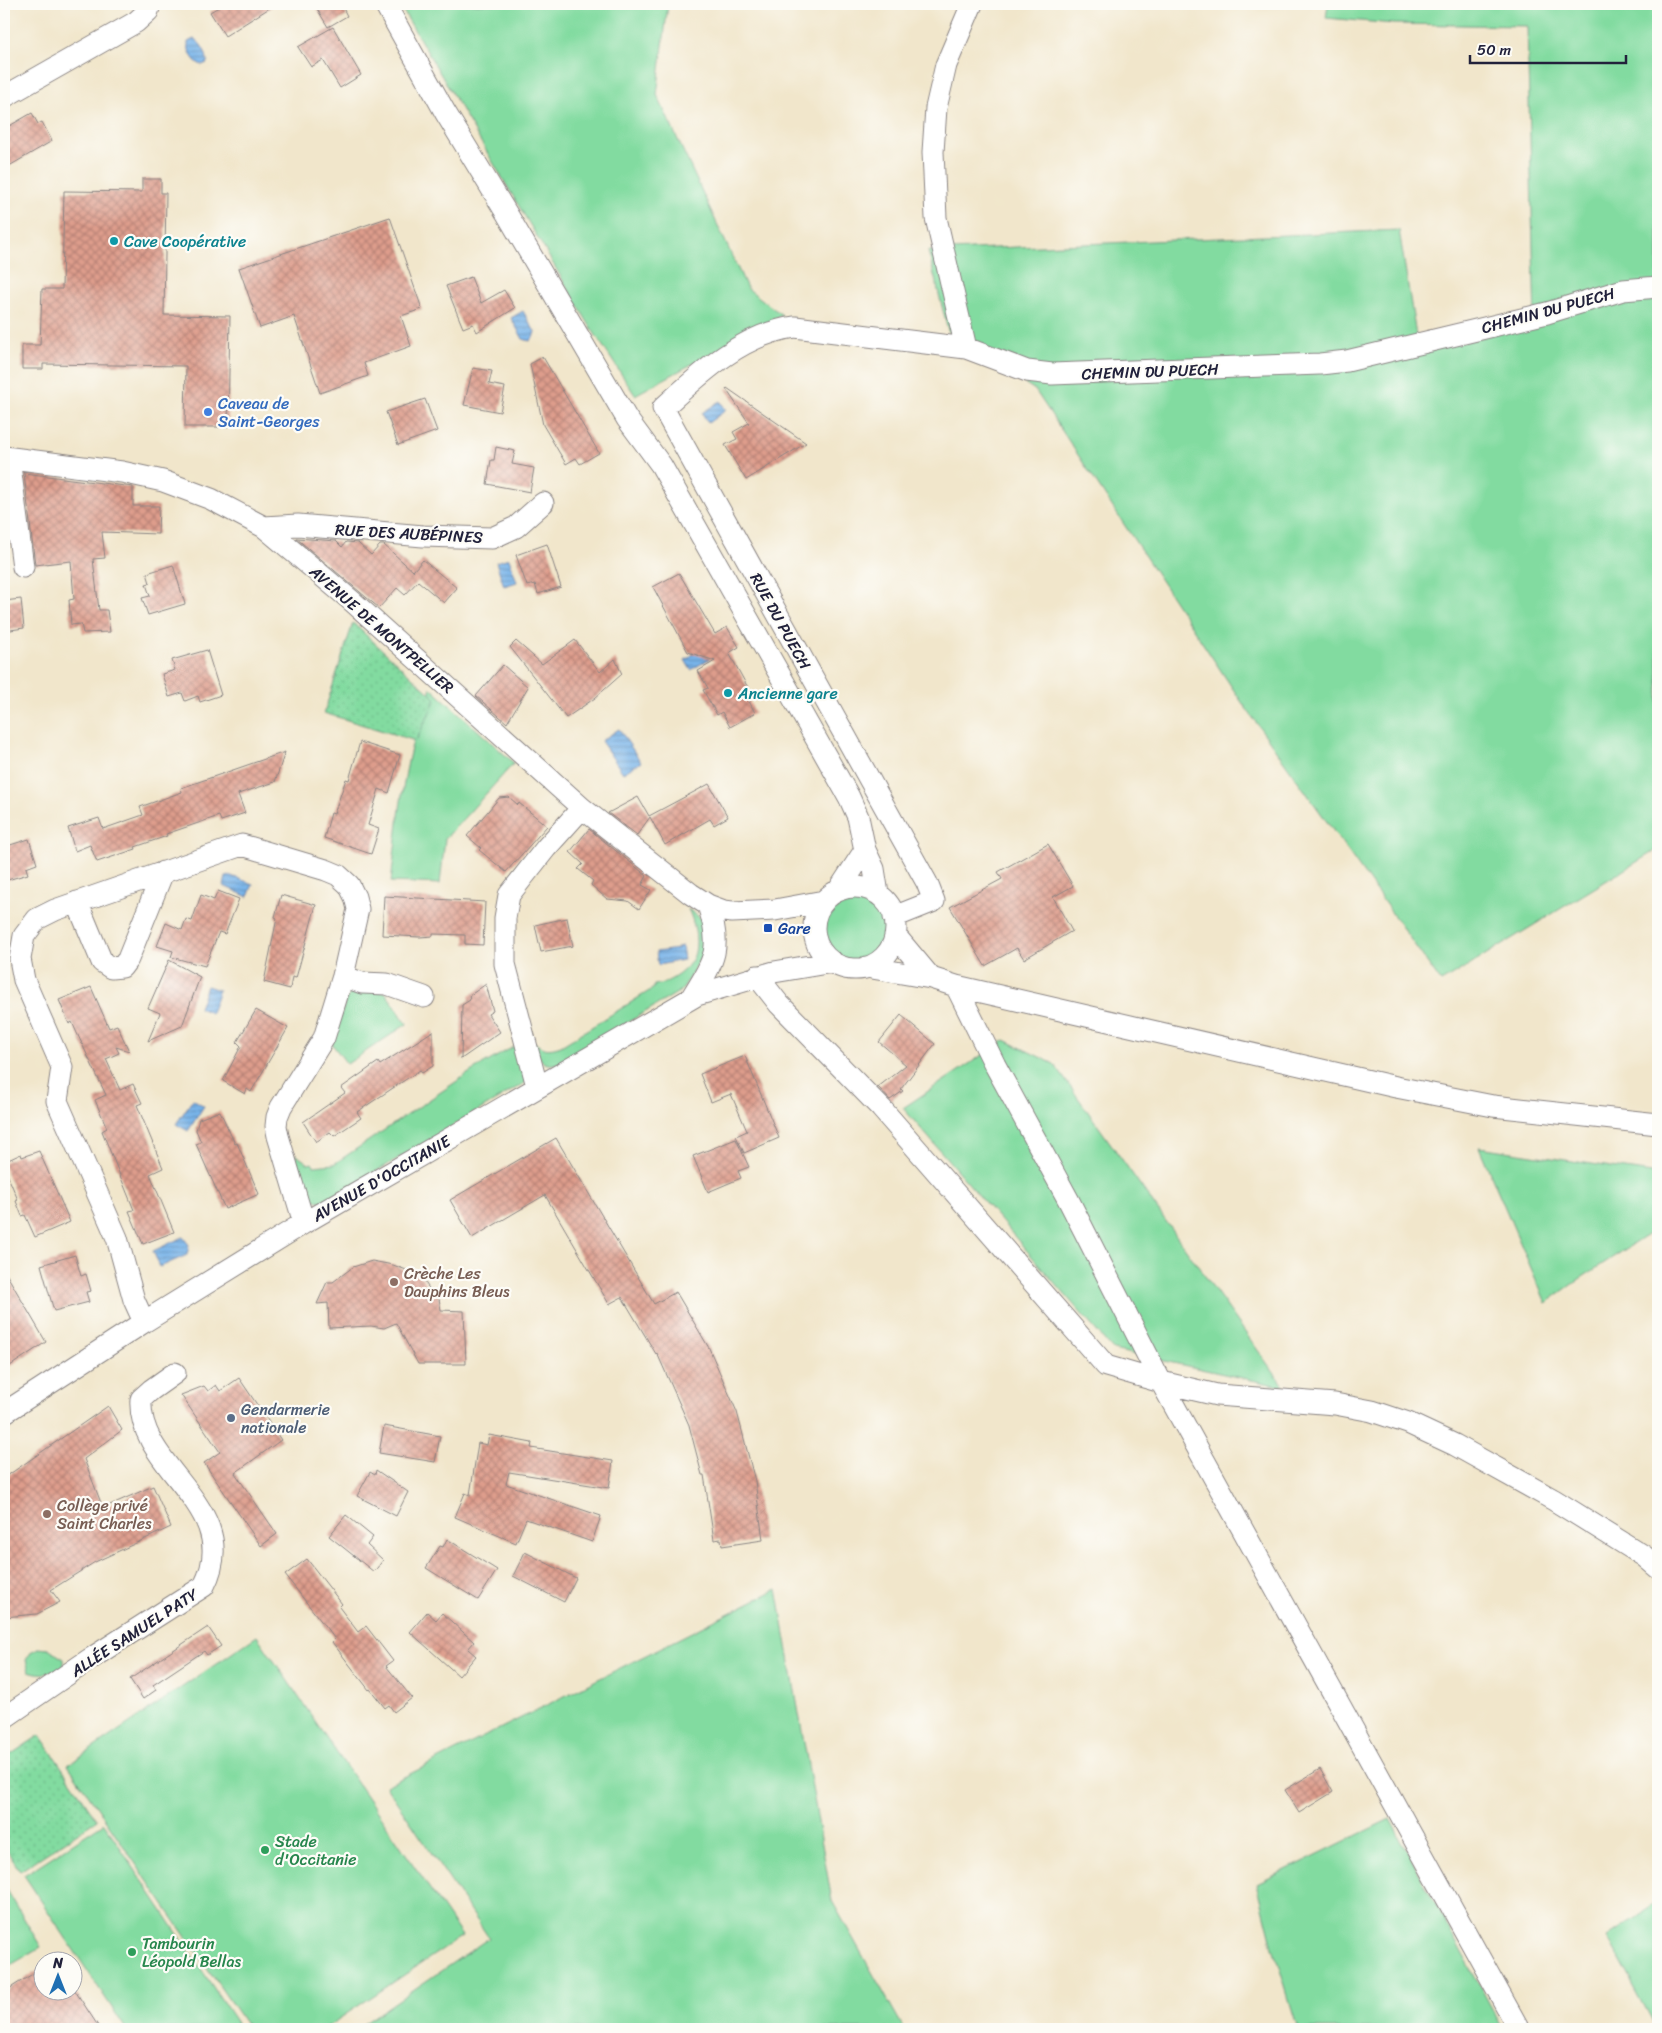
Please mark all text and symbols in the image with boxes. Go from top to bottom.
scale bar [1470,32,1626,64]
text: 50 m [1477,37,1512,63]
place label: Cave Coopérative [124,227,246,256]
marker: Cave Coopérative [108,235,120,247]
street label: CHEMIN DU PUECH [1478,279,1619,342]
street label: CHEMIN DU PUECH [1081,355,1220,388]
place label: Caveau de Saint-Georges [218,389,320,436]
marker: Caveau de Saint-Georges [202,406,214,418]
street label: RUE DES AUBÉPINES [334,515,484,552]
street label: AVENUE DE MONTPELLIER [302,557,461,701]
street label: RUE DU PUECH [742,567,820,676]
place label: Ancienne gare [737,679,838,708]
marker: Ancienne gare [722,687,734,699]
place label: Gare [778,914,811,943]
marker: Gare [762,922,774,934]
street label: AVENUE D'OCCITANIE [306,1126,457,1230]
place label: Crèche Les Dauphins Bleus [404,1259,510,1306]
marker: Crèche Les Dauphins Bleus [388,1276,400,1288]
place label: Gendarmerie nationale [241,1395,330,1442]
marker: Gendarmerie nationale [225,1412,237,1424]
place label: Collège privé Saint Charles [57,1491,152,1538]
marker: Collège privé Saint Charles [41,1508,53,1520]
street label: ALLÉE SAMUEL PATY [64,1579,205,1685]
place label: Stade d'Occitanie [275,1827,356,1874]
marker: Stade d'Occitanie [259,1844,271,1856]
place label: Tambourin Léopold Bellas [142,1929,241,1976]
marker: Tambourin Léopold Bellas [126,1946,138,1958]
north arrow [32,1950,82,2000]
text: N [52,1951,63,1976]

